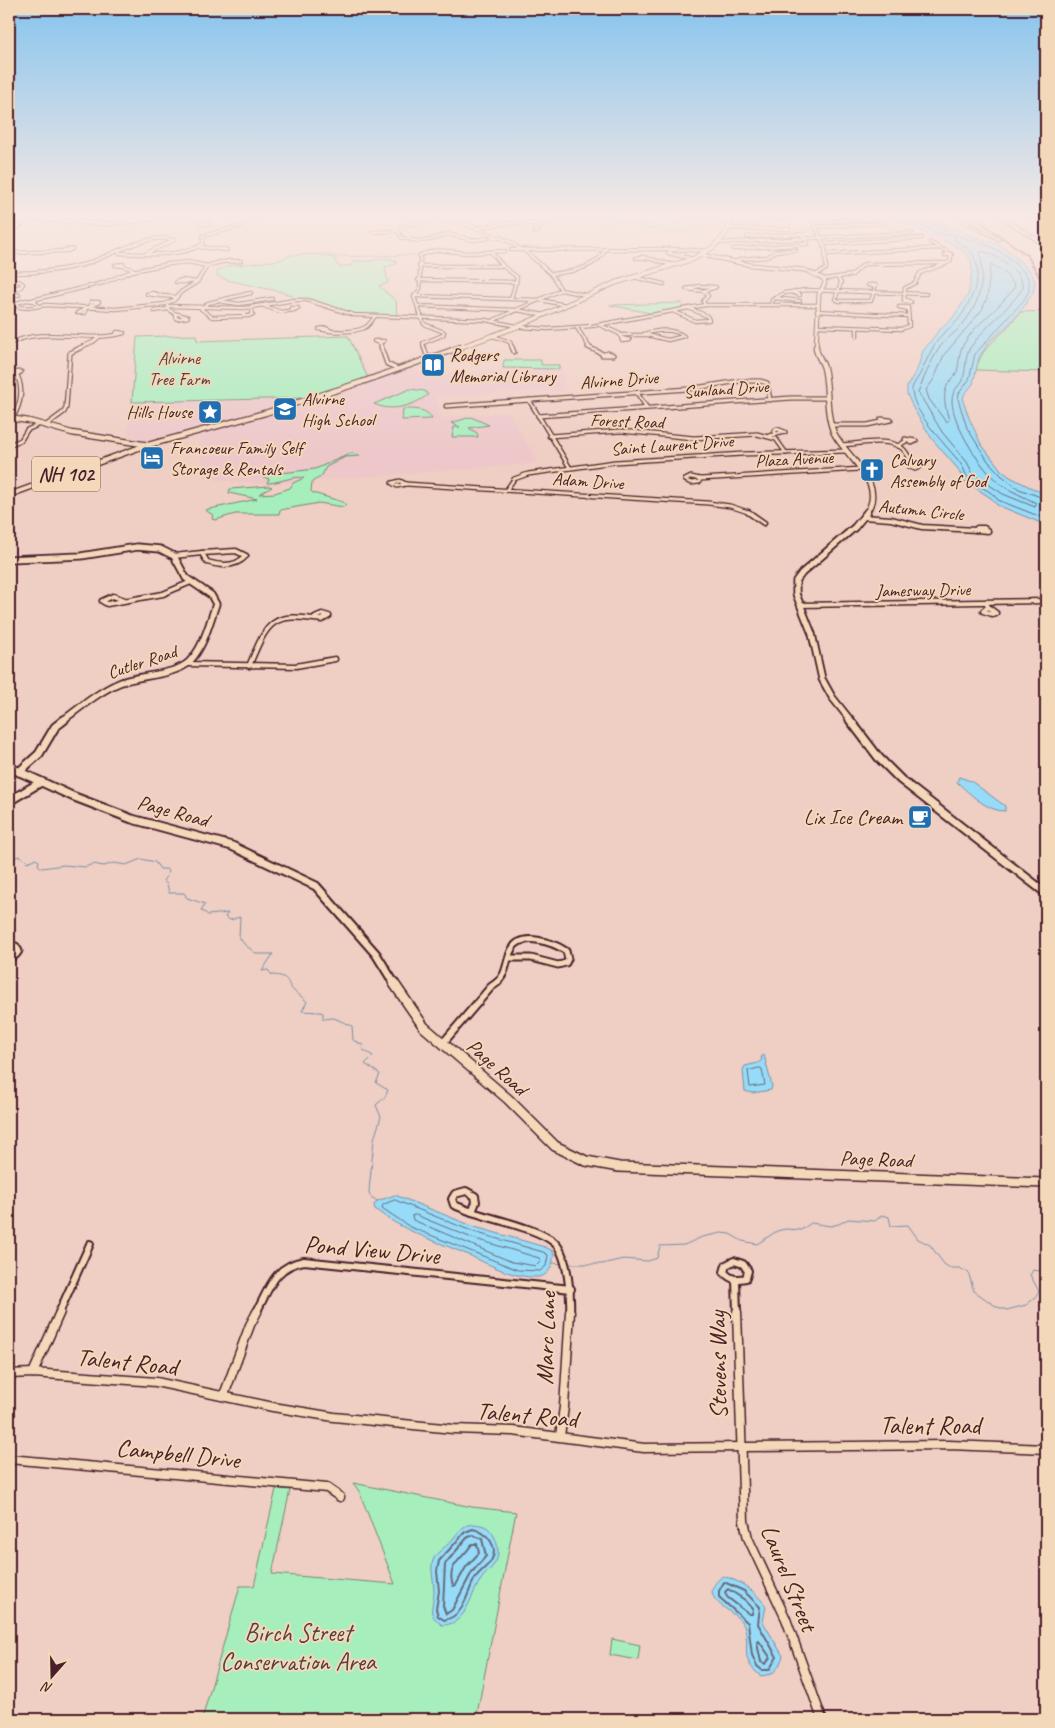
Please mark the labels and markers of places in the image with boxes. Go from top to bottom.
place label: Rodgers Memorial Library [450,344,558,387]
library icon: Rodgers Memorial Library [420,352,446,378]
place label: Alvirne High School [302,388,377,431]
school or university icon: Alvirne High School [272,396,298,422]
place icon: Hills House [197,399,223,425]
place label: Hills House [127,401,193,423]
place label: Francoeur Family Self Storage & Rentals [170,437,307,480]
hotel icon: Francoeur Family Self Storage & Rentals [139,445,165,471]
place label: Calvary Assembly of God [890,449,989,492]
church icon: Calvary Assembly of God [859,457,885,483]
place label: Lix Ice Cream [804,804,904,830]
cafe icon: Lix Ice Cream [907,804,933,830]

